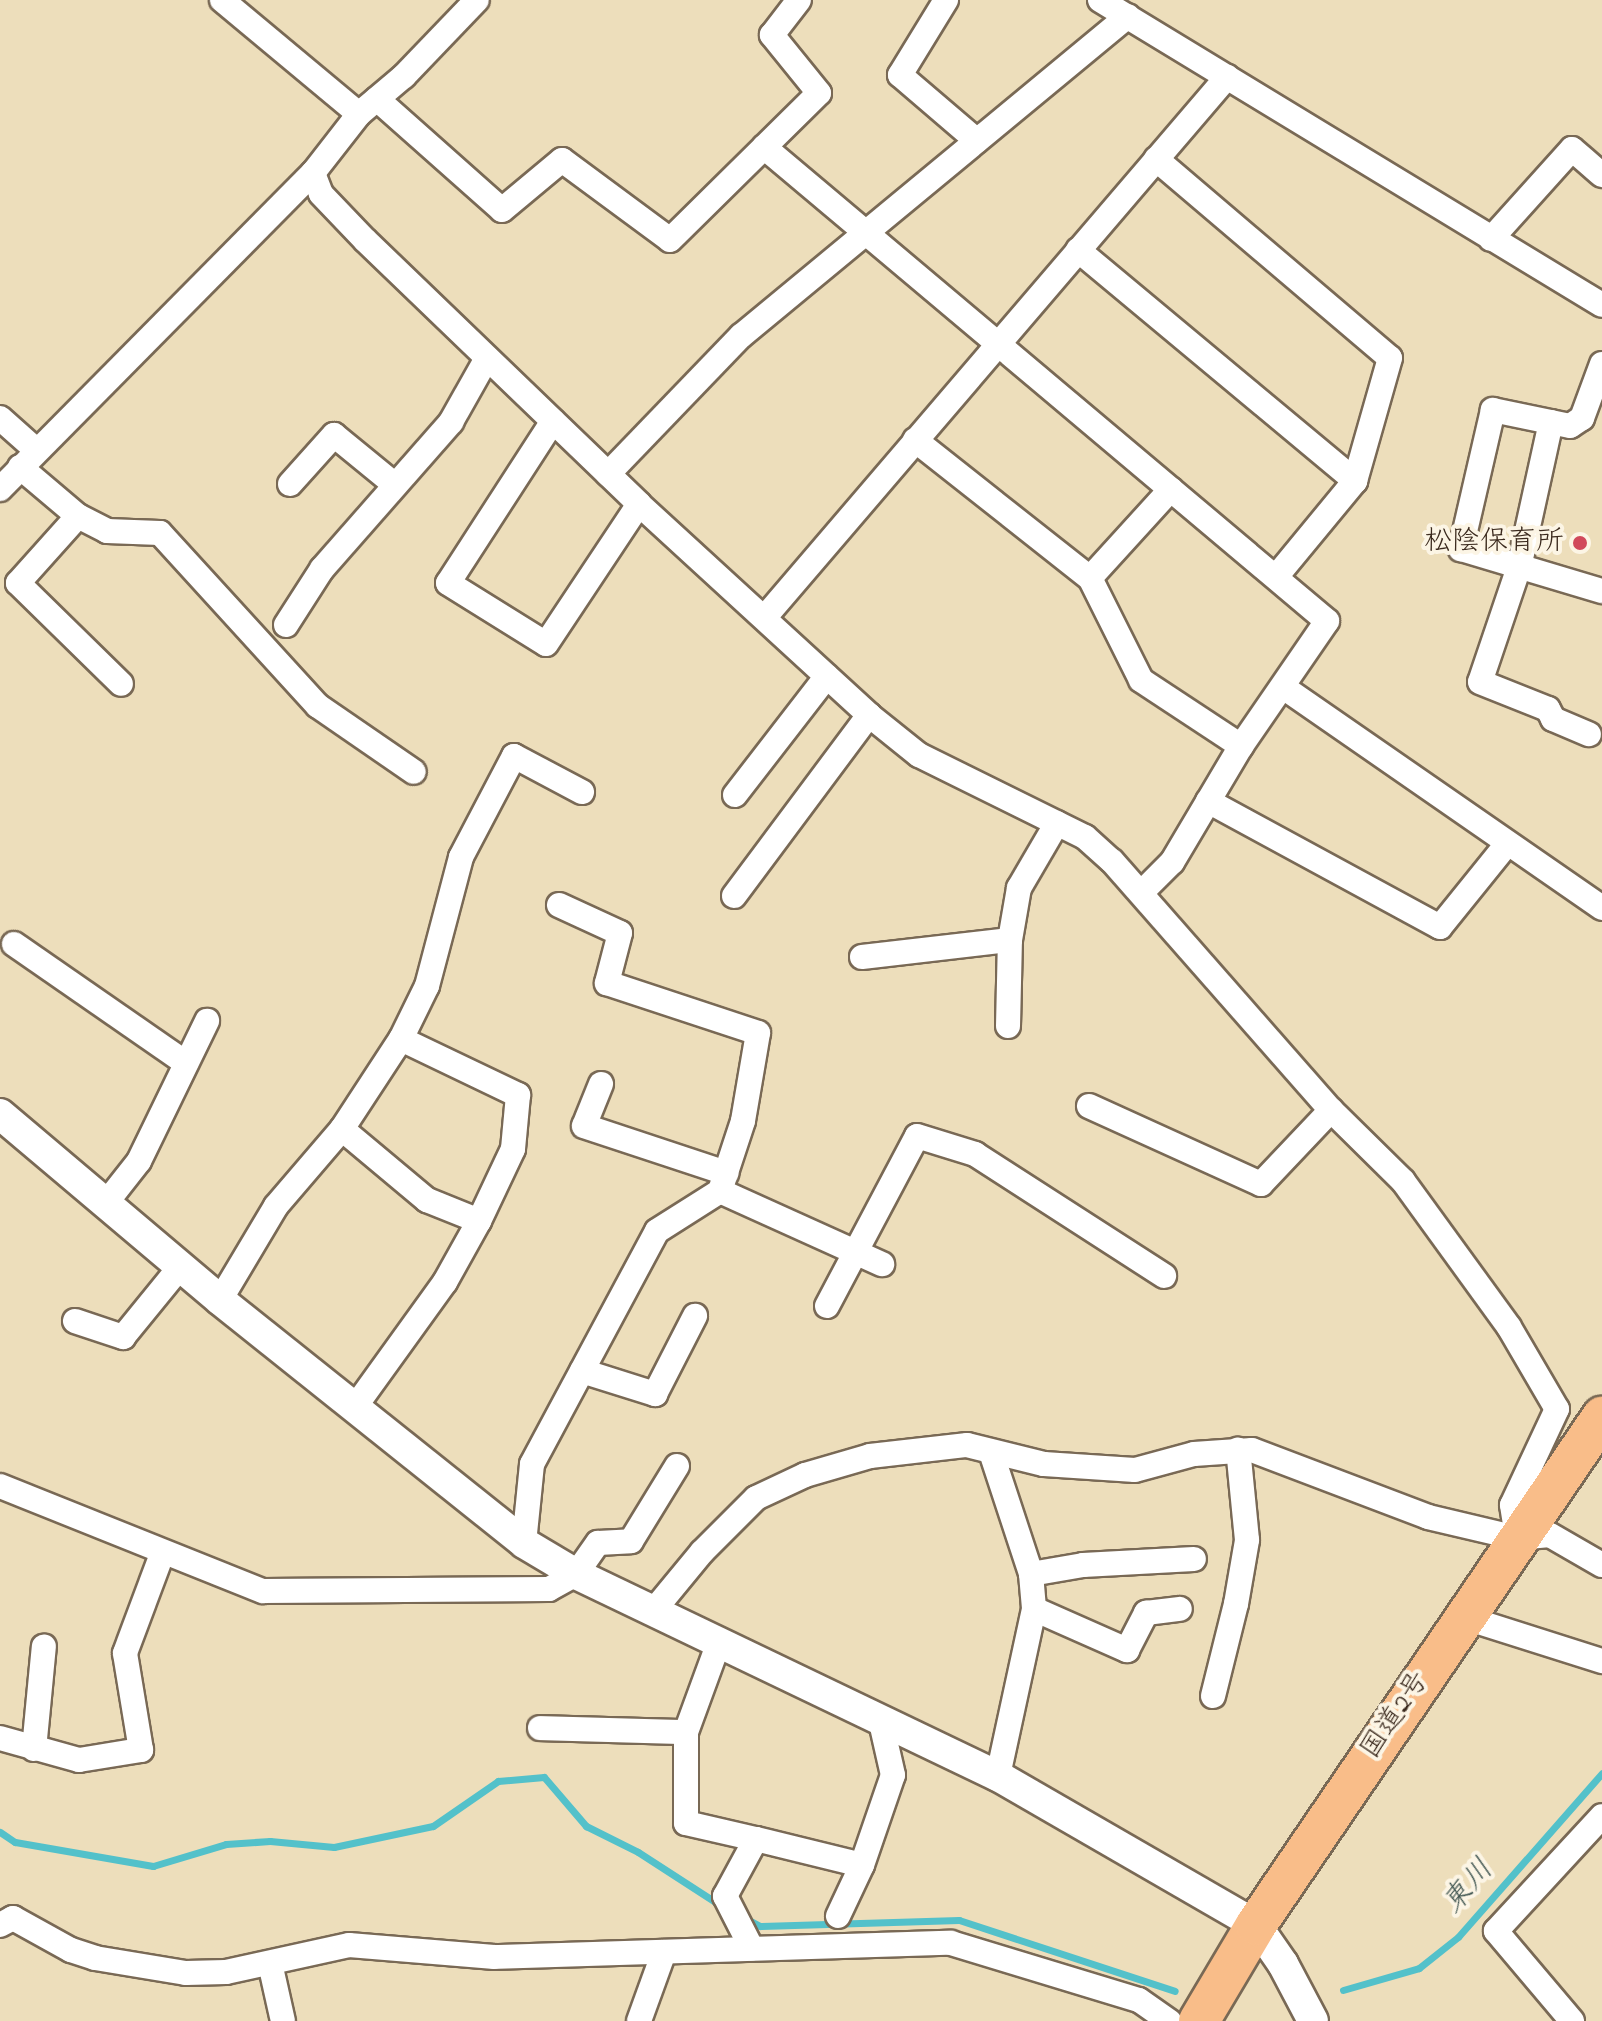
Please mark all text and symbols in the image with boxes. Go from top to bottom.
place label: 松陰保育所 [1424,526,1564,560]
marker: 松陰保育所 [1571,534,1589,552]
street label: 国道2号 [1355,1666,1437,1766]
water label: 東川 [1436,1853,1502,1921]

